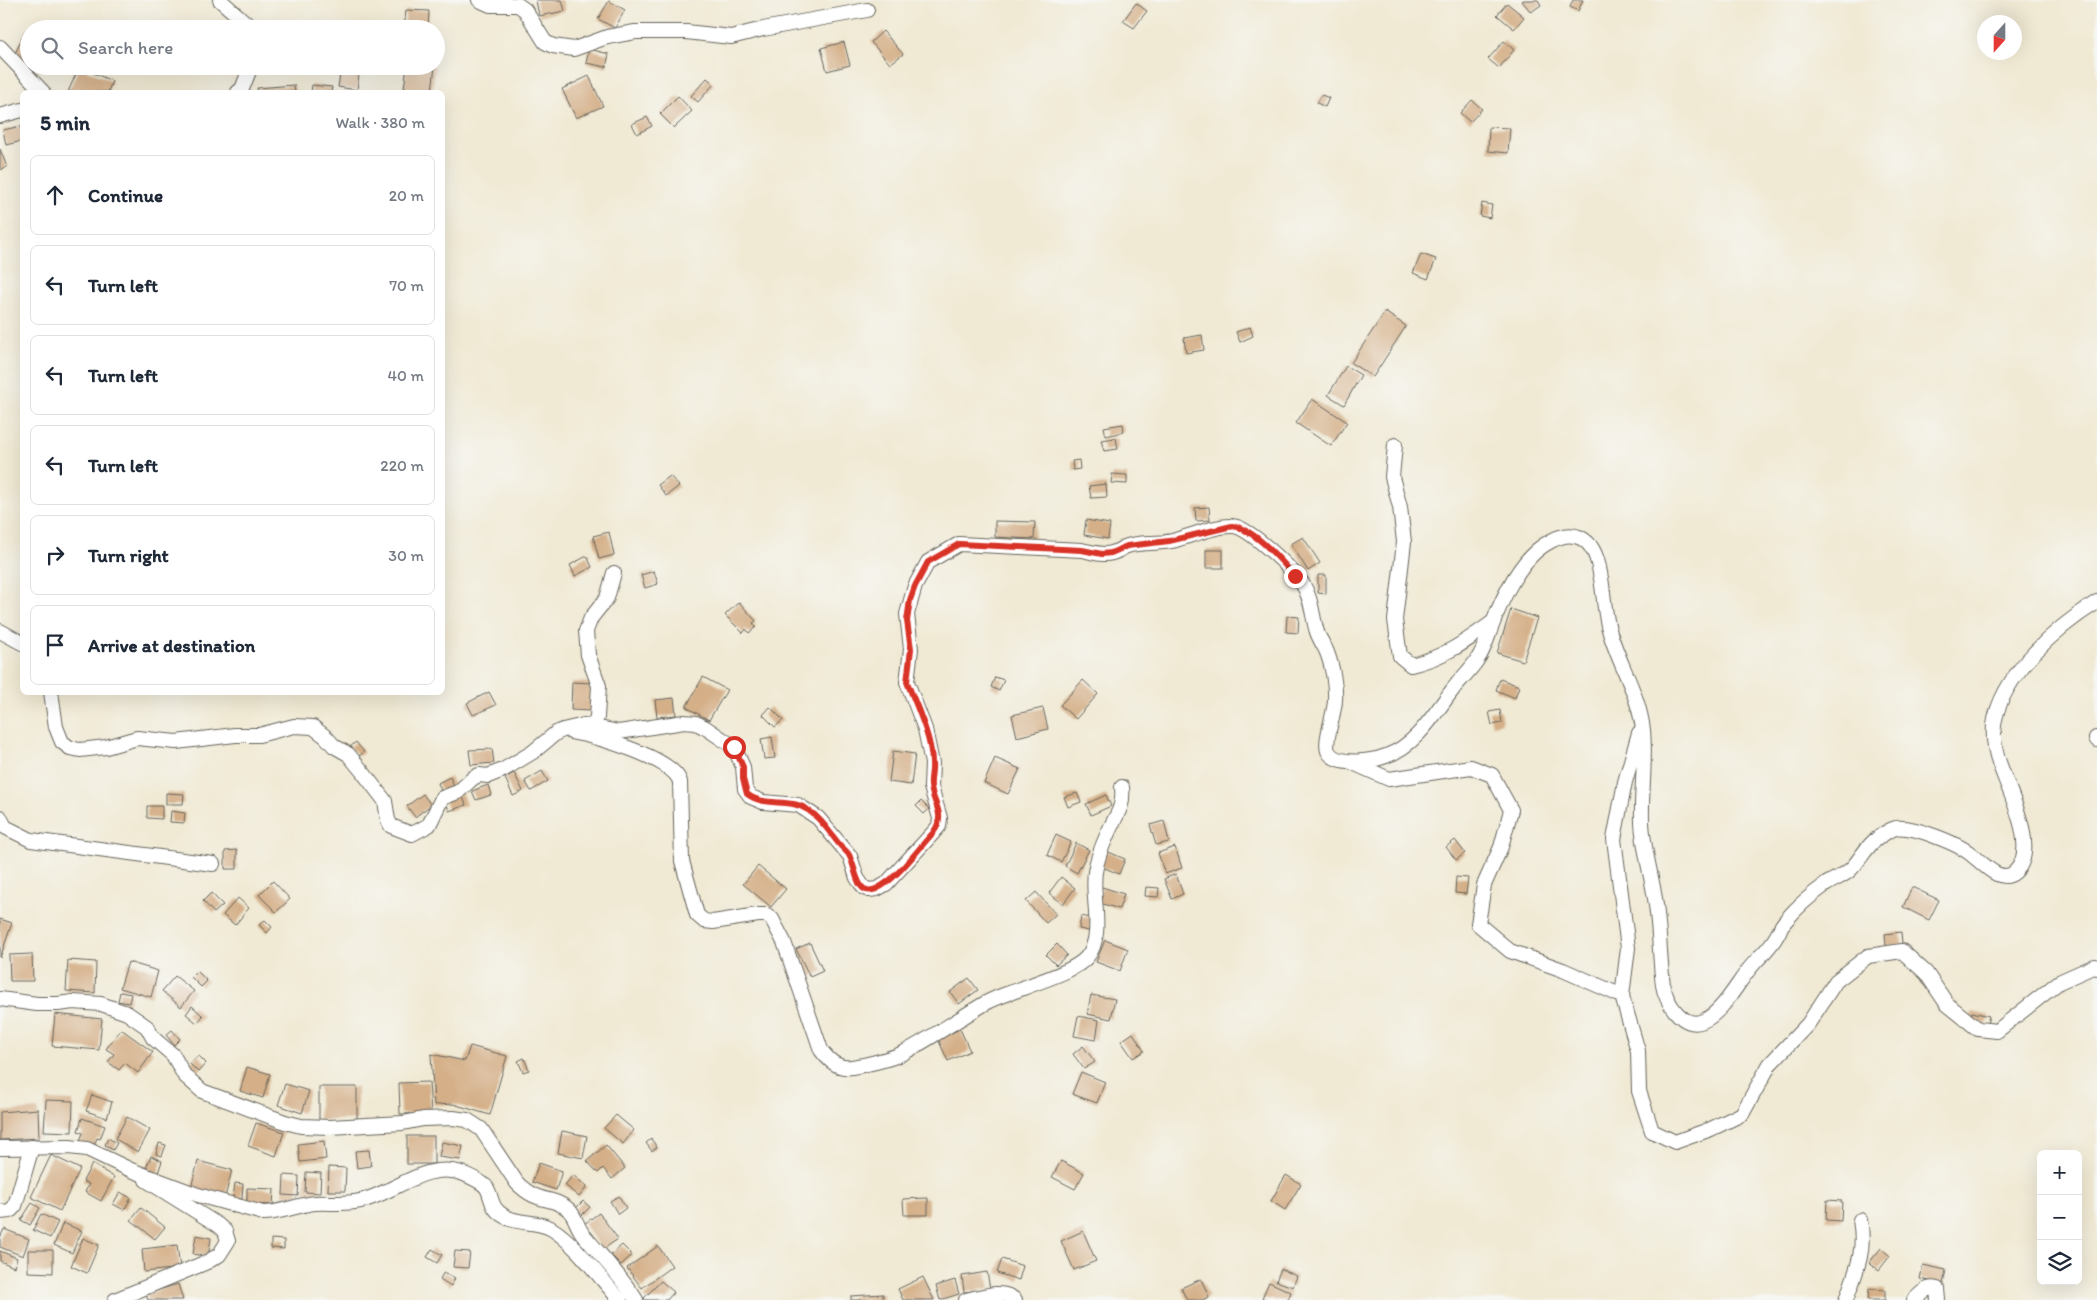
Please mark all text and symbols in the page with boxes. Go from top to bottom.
north arrow [1977,15,2022,60]
search box [20,20,445,75]
icon: search [38,34,66,62]
text: Search here [78,36,173,59]
text: 5 min [40,110,90,135]
text: Walk · 380 m [335,113,425,132]
icon: ahead [41,181,69,209]
text: Continue [88,184,163,207]
text: 20 m [389,186,424,205]
icon: left [41,271,69,299]
text: Turn left [88,274,158,297]
text: 70 m [389,276,424,295]
icon: left [41,361,69,389]
text: Turn left [88,364,158,387]
text: 40 m [387,366,424,385]
icon: left [41,451,69,479]
text: Turn left [88,454,158,477]
text: 220 m [380,456,424,475]
icon: right [41,541,69,569]
text: Turn right [88,544,169,567]
text: 30 m [388,546,424,565]
route end [1284,565,1307,588]
icon: arrive [41,631,69,659]
text: Arrive at destination [88,634,255,657]
route start [723,736,746,759]
map controls [2037,1150,2082,1285]
button: + [2037,1150,2082,1195]
button: − [2037,1195,2082,1240]
button: layers [2037,1240,2082,1285]

